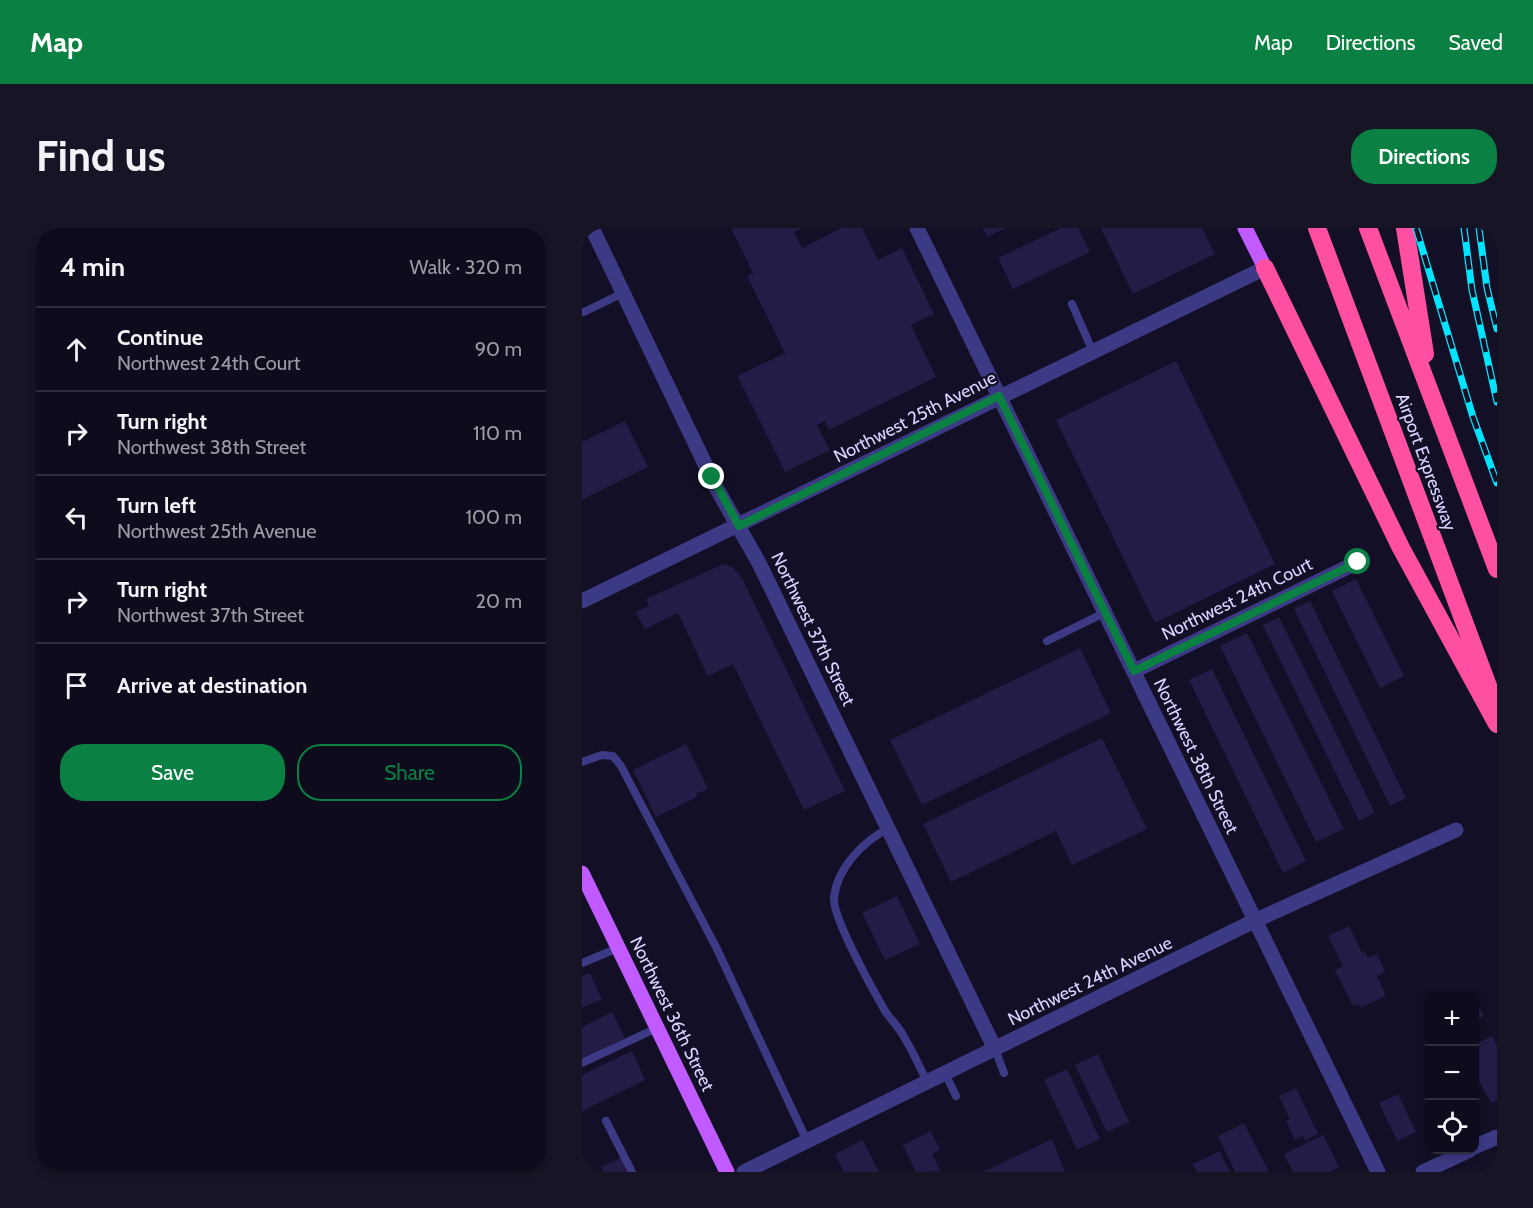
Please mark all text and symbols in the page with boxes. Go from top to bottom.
text: Map [30,25,83,59]
text: Map [1254,30,1293,55]
text: Directions [1326,30,1415,55]
text: Saved [1448,30,1503,55]
button: Directions [1351,129,1497,184]
text: Find us [36,130,165,182]
text: 4 min [60,251,125,283]
text: Walk · 320 m [410,255,522,279]
text: Continue [117,324,203,351]
icon: ahead [60,333,93,366]
text: 90 m [475,337,522,361]
text: Northwest 24th Court [117,351,300,375]
street label: Northwest 25th Avenue [830,366,1000,468]
street label: Airport Expressway [1391,390,1461,534]
text: Turn right [117,408,207,435]
icon: right [60,417,93,450]
text: 110 m [473,421,522,445]
text: Northwest 38th Street [117,435,306,459]
route end [698,463,724,489]
text: Turn left [117,492,196,519]
icon: left [60,501,93,534]
text: 100 m [466,505,522,529]
text: Northwest 25th Avenue [117,519,317,543]
route start [1344,548,1370,574]
street label: Northwest 37th Street [766,549,860,709]
street label: Northwest 24th Court [1158,553,1316,645]
text: Turn right [117,576,207,603]
icon: right [60,585,93,618]
text: 20 m [476,589,522,613]
text: Northwest 37th Street [117,603,304,627]
icon: arrive [60,669,93,702]
text: Arrive at destination [117,672,307,699]
street label: Northwest 38th Street [1149,675,1243,837]
button: Save [60,744,285,801]
button: Share [297,744,522,801]
street label: Northwest 24th Avenue [1004,932,1176,1030]
street label: Northwest 36th Street [625,933,719,1095]
map controls [1425,992,1479,1154]
button: + [1425,992,1479,1046]
button: − [1425,1046,1479,1100]
button: locate [1425,1100,1479,1154]

